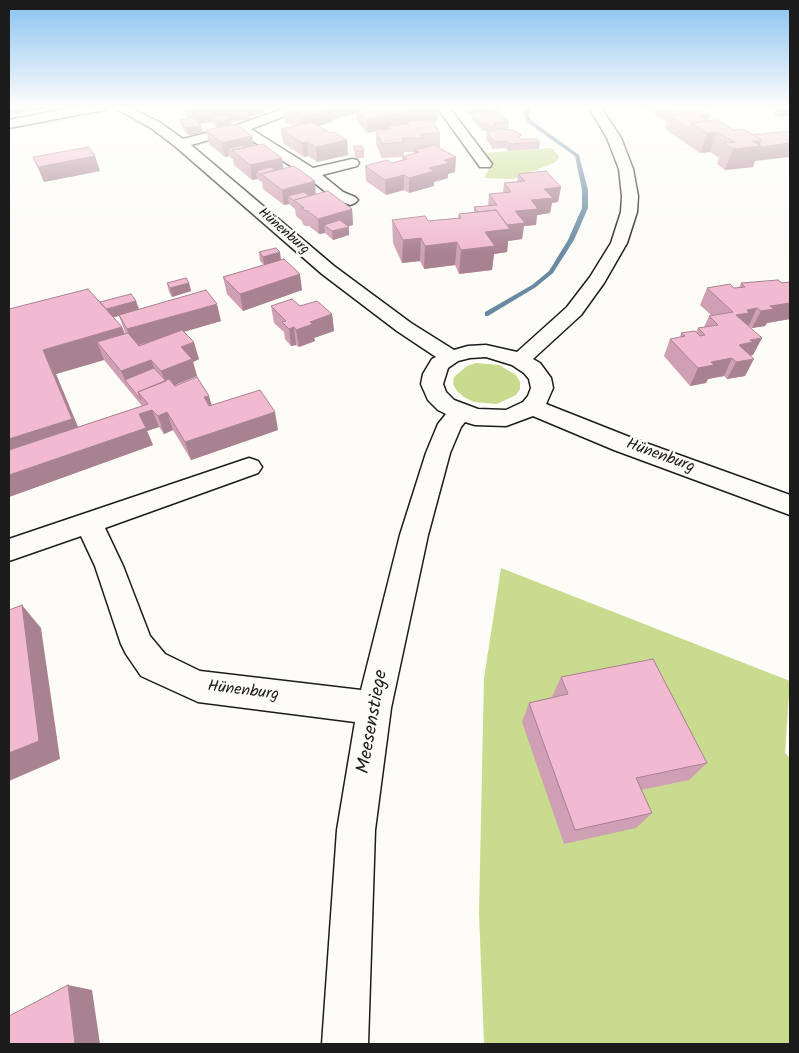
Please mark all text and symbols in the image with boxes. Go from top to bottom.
street label: Hünenburg [254,205,312,259]
street label: Hünenburg [623,436,697,478]
street label: Meesenstiege [354,668,394,776]
street label: Hünenburg [206,678,280,706]

